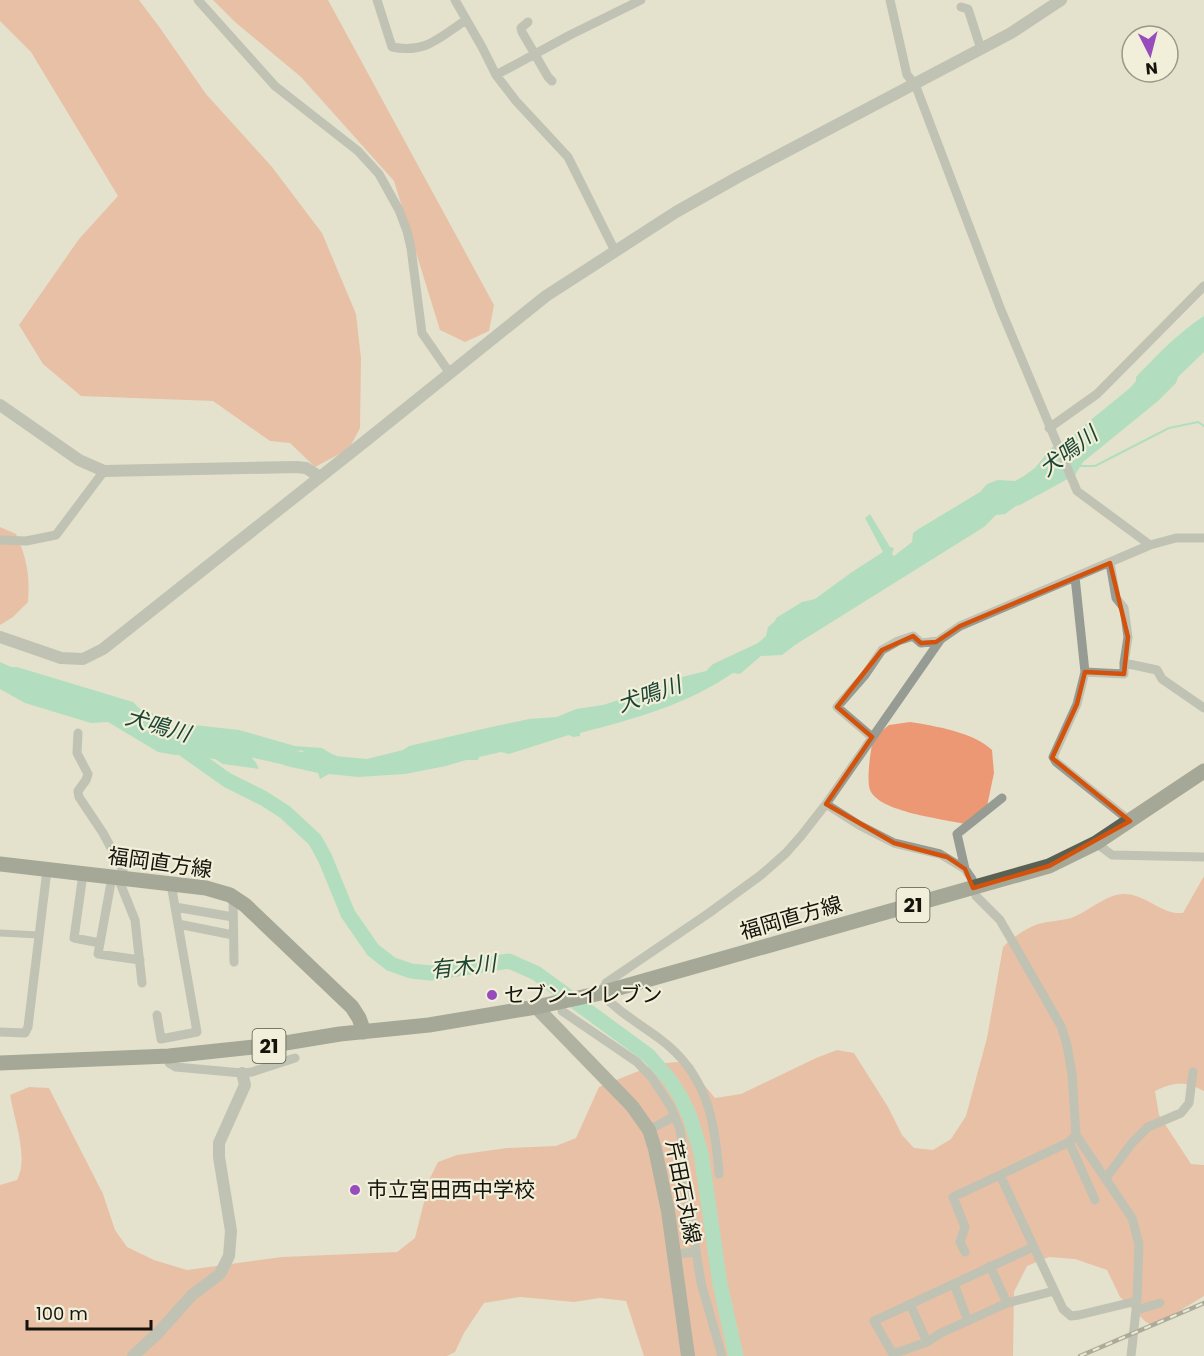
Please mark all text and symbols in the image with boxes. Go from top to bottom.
north arrow [1120,24,1180,84]
text: N [1144,56,1159,80]
water label: 犬鳴川 [1033,418,1106,484]
water label: 犬鳴川 [613,668,687,720]
water label: 犬鳴川 [122,701,196,750]
street label: 福岡直方線 [106,841,214,884]
road number: 21 [896,888,930,922]
street label: 福岡直方線 [736,889,845,946]
water label: 有木川 [429,947,499,985]
place label: セブン-イレブン [504,980,663,1009]
marker: セブン-イレブン [485,988,499,1002]
road number: 21 [252,1029,286,1063]
street label: 芹田石丸線 [659,1138,708,1246]
place label: 市立宮田西中学校 [367,1175,535,1204]
marker: 市立宮田西中学校 [348,1183,362,1197]
scale bar [27,1293,152,1331]
text: 100 m [36,1301,88,1326]

